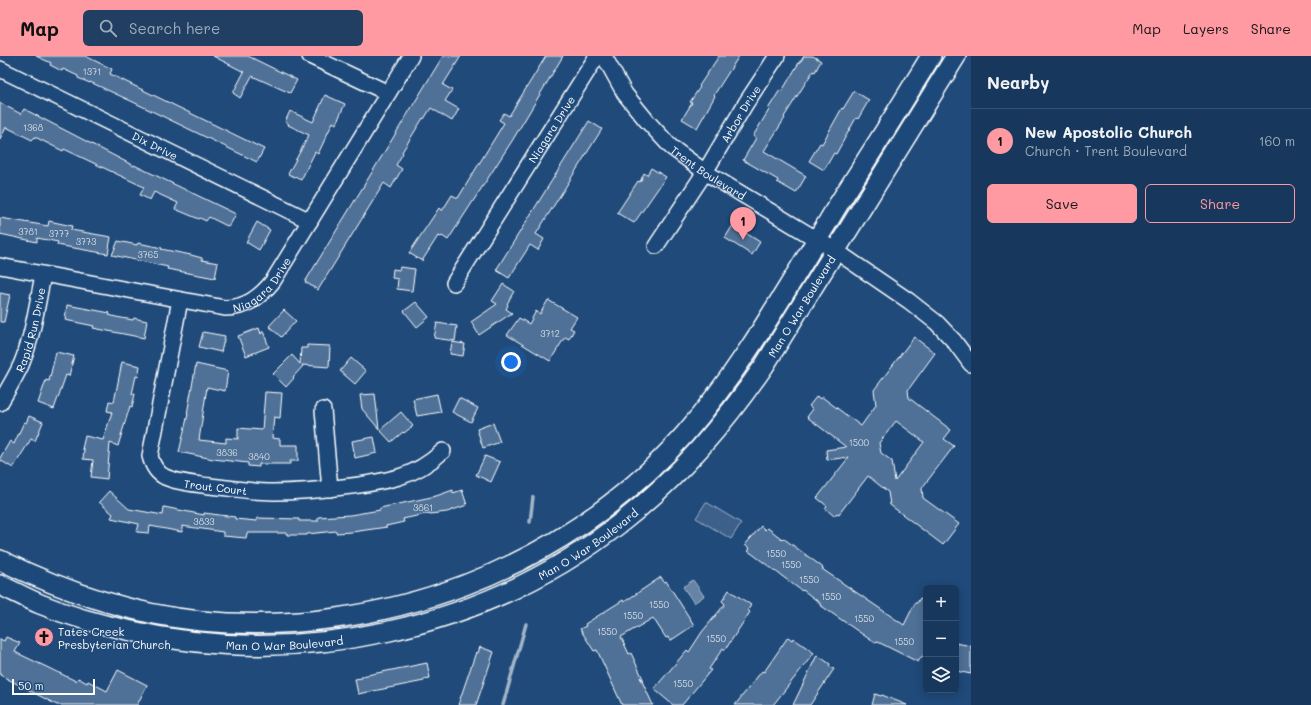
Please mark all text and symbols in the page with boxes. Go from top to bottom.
search box [83,10,363,46]
text: Map [20,16,59,41]
icon: search [97,17,119,39]
text: Search here [129,18,220,38]
text: Map [1132,19,1161,38]
text: Layers [1183,19,1229,38]
text: Share [1251,19,1291,38]
house number: 1371 [83,66,101,77]
text: Nearby [987,71,1049,93]
street label: Arbor Drive [717,82,764,145]
street label: Niagara Drive [524,92,578,165]
house number: 1368 [23,122,44,133]
text: New Apostolic Church [1025,122,1192,142]
street label: Dix Drive [130,128,181,163]
text: 1 [997,132,1003,149]
text: 160 m [1259,132,1295,149]
street label: Trent Boulevard [668,142,749,203]
text: Church · Trent Boulevard [1025,142,1187,159]
button: Save [987,184,1137,223]
button: Share [1145,184,1295,223]
pin: 1 [730,207,756,240]
house number: 3781 [18,226,38,237]
house number: 3777 [49,228,69,239]
house number: 3773 [76,236,96,247]
house number: 3765 [138,249,158,260]
street label: Man O War Boulevard [764,252,838,360]
street label: Niagara Drive [231,254,294,315]
street label: Rapid Run Drive [11,286,48,374]
house number: 3712 [540,328,560,339]
your location [501,352,521,372]
house number: 1500 [849,437,870,448]
house number: 3836 [216,447,238,458]
house number: 3840 [248,451,270,462]
street label: Trout Court [183,475,248,498]
house number: 3861 [413,502,433,513]
street label: Man O War Boulevard [535,505,641,583]
house number: 3833 [193,516,215,527]
house number: 1550 [766,548,786,559]
house number: 1550 [781,559,801,570]
house number: 1550 [799,574,819,585]
map controls [923,585,959,693]
button: + [923,585,959,621]
house number: 1550 [821,591,841,602]
house number: 1550 [649,599,669,610]
house number: 1550 [623,610,643,621]
house number: 1550 [854,613,874,624]
button: − [923,621,959,657]
place label: Tates Creek Presbyterian Church [58,624,170,652]
church icon: Tates Creek Presbyterian Church [33,626,55,648]
house number: 1550 [597,626,617,637]
street label: Man O War Boulevard [226,632,344,653]
house number: 1550 [706,633,726,644]
house number: 1550 [894,636,914,647]
button: layers [923,657,959,693]
scale bar [12,677,95,696]
text: 50 m [18,678,44,693]
house number: 1550 [673,678,693,689]

